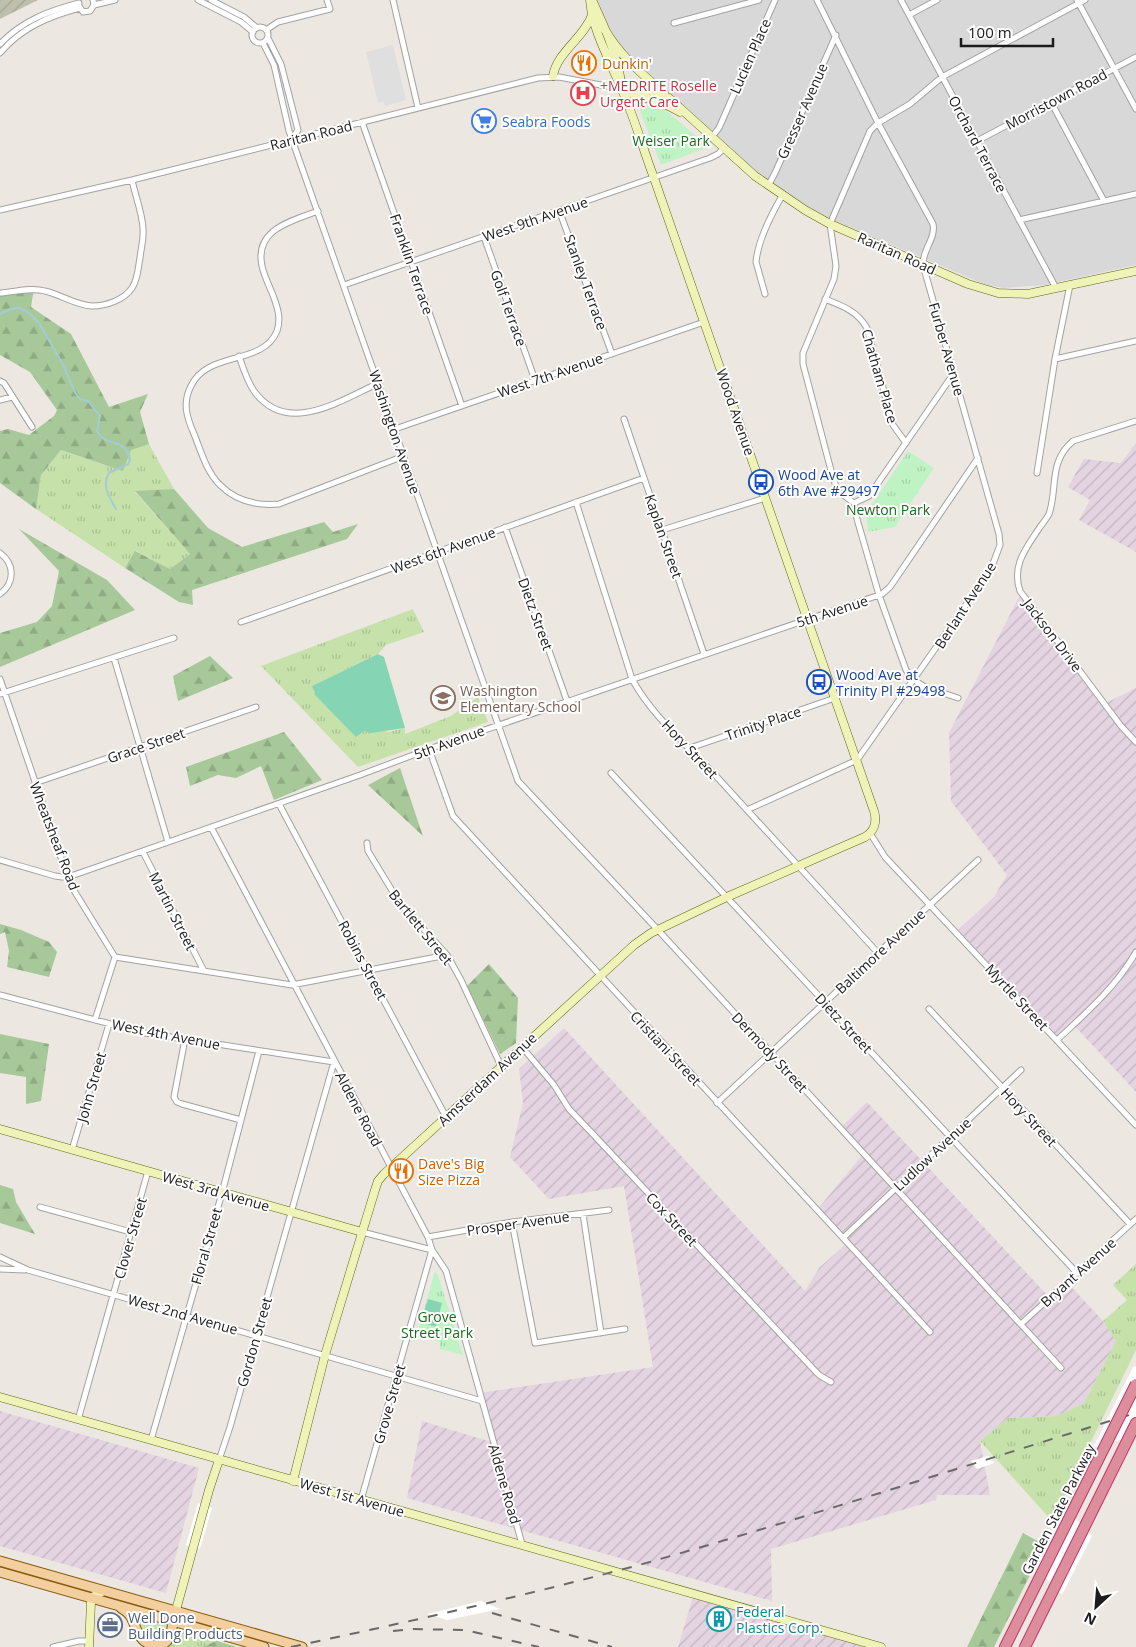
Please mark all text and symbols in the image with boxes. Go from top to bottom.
street label: Lucien Place [725,15,775,97]
scale bar [961,15,1054,47]
text: 100 m [968,22,1012,42]
restaurant icon: Dunkin' [571,50,597,76]
place label: Dunkin' [602,54,652,73]
street label: Gresser Avenue [772,60,832,162]
street label: Morristown Road [1002,64,1110,134]
place label: +MEDRITE Roselle Urgent Care [600,76,717,111]
hospital icon: +MEDRITE Roselle Urgent Care [570,80,596,106]
street label: Orchard Terrace [945,92,1012,196]
supermarket icon: Seabra Foods [471,108,497,134]
place label: Seabra Foods [502,112,591,131]
street label: Raritan Road [268,116,354,154]
park label: Weiser Park [632,131,710,150]
street label: West 9th Avenue [480,192,590,246]
street label: Franklin Terrace [386,211,438,317]
street label: Raritan Road [855,227,939,279]
street label: Stanley Terrace [560,232,612,333]
street label: Golf Terrace [486,267,532,349]
street label: Furber Avenue [925,300,969,398]
street label: Chatham Place [857,327,903,426]
street label: West 7th Avenue [495,348,605,402]
street label: Wood Avenue [712,366,760,458]
street label: Washington Avenue [365,367,425,497]
place label: Wood Ave at 6th Ave #29497 [778,465,880,500]
bus stop icon: Wood Ave at 6th Ave #29497 [748,469,774,495]
street label: Kaplan Street [641,492,687,580]
park label: Newton Park [846,500,931,519]
street label: West 6th Avenue [388,522,498,578]
street label: Berlant Avenue [930,558,1000,652]
street label: Dietz Street [514,575,558,653]
street label: 5th Avenue [794,590,870,631]
street label: Jackson Drive [1018,593,1087,676]
place label: Wood Ave at Trinity Pl #29498 [836,665,945,700]
bus stop icon: Wood Ave at Trinity Pl #29498 [806,669,832,695]
place label: Washington Elementary School [460,681,581,716]
school or university icon: Washington Elementary School [430,685,456,711]
street label: Trinity Place [723,701,804,745]
street label: Hory Street [658,715,722,783]
street label: 5th Avenue [411,720,487,764]
street label: Grace Street [105,723,187,767]
street label: Wheatsheaf Road [26,779,84,893]
street label: Martin Street [145,868,201,954]
street label: Bartlett Street [385,885,457,969]
street label: Baltimore Avenue [831,904,929,998]
street label: Robins Street [334,917,392,1003]
street label: Myrtle Street [981,960,1053,1034]
street label: Dietz Street [811,989,877,1057]
street label: Cristiani Street [626,1006,706,1090]
street label: Dermody Street [728,1008,812,1096]
street label: West 4th Avenue [110,1014,222,1054]
street label: Amsterdam Avenue [433,1028,541,1130]
street label: John Street [71,1050,110,1126]
street label: Aldene Road [331,1068,387,1150]
street label: Hory Street [997,1083,1061,1151]
street label: Ludlow Avenue [889,1113,975,1195]
place label: Dave's Big Size Pizza [418,1154,485,1189]
restaurant icon: Dave's Big Size Pizza [388,1158,414,1184]
street label: West 3rd Avenue [160,1167,272,1215]
street label: Cox Street [642,1188,702,1250]
street label: Clover Street [109,1195,151,1281]
street label: Floral Street [186,1205,226,1287]
street label: Prosper Avenue [465,1206,571,1240]
street label: Bryant Avenue [1036,1233,1120,1311]
street label: West 2nd Avenue [126,1289,240,1339]
street label: Gordon Street [232,1295,276,1389]
park label: Grove Street Park [401,1307,474,1342]
street label: Grove Street [369,1362,409,1446]
street label: Garden State Parkway [1017,1440,1100,1578]
street label: Aldene Road [485,1442,525,1526]
street label: West 1st Avenue [297,1473,407,1521]
north arrow [1071,1582,1121,1632]
place label: Federal Plastics Corp. [736,1602,823,1637]
building icon: Federal Plastics Corp. [706,1606,732,1632]
place label: Well Done Building Products [128,1608,243,1643]
text: N [1081,1608,1099,1630]
office icon: Well Done Building Products [97,1612,123,1638]

